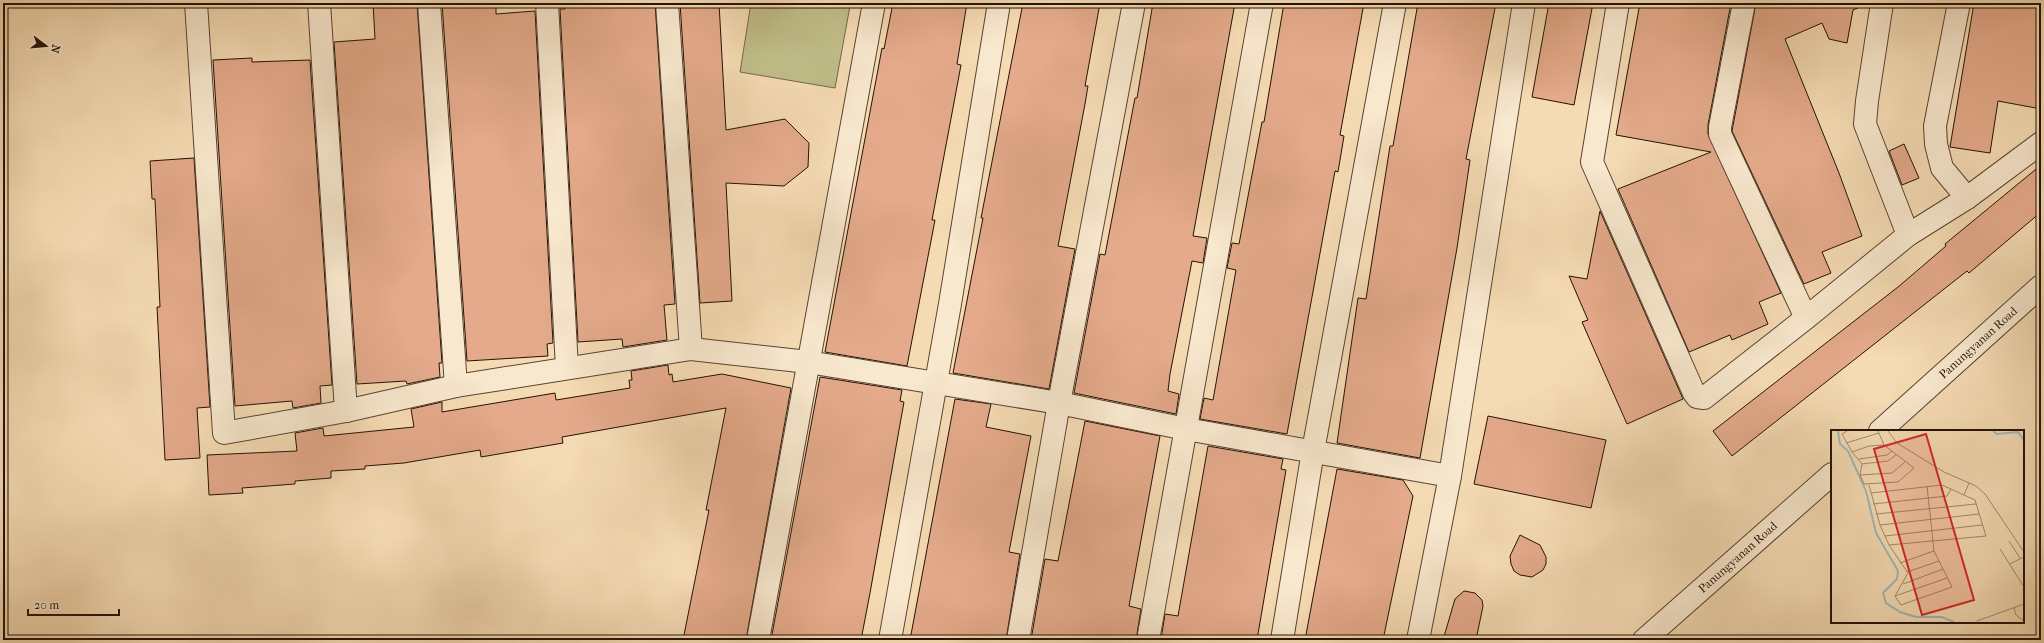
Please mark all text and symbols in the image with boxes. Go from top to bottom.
north arrow [26,26,66,66]
text: N [48,43,63,55]
street label: Panungyanan Road [1936,304,2020,381]
inset map [1831,430,2024,623]
street label: Panungyanan Road [1695,518,1780,596]
scale bar [28,591,119,617]
text: 20 m [34,598,59,612]

